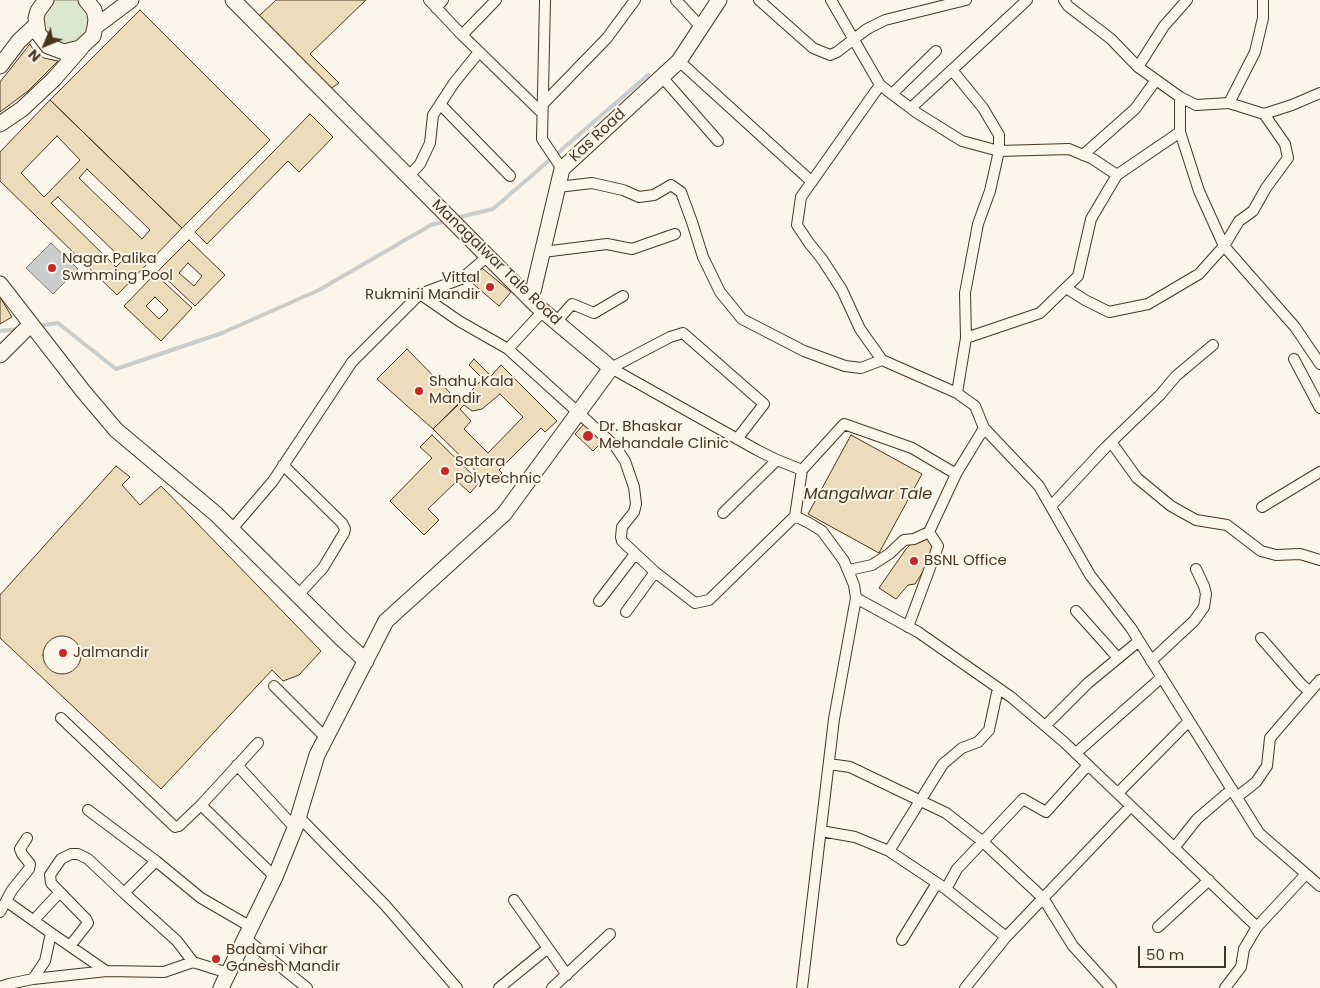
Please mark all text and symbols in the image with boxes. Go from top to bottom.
north arrow [20,20,70,70]
text: N [24,45,45,66]
street label: Kas Road [566,106,630,166]
street label: Managalwar Tale Road [428,196,564,330]
place label: Nagar Palika Swmming Pool [62,250,173,285]
marker: Nagar Palika Swmming Pool [46,262,58,274]
place label: Vittal Rukmini Mandir [365,269,480,304]
marker: Vittal Rukmini Mandir [484,281,496,293]
place label: Shahu Kala Mandir [429,373,514,408]
marker: Shahu Kala Mandir [413,385,425,397]
place label: Dr. Bhaskar Mehandale Clinic [599,418,729,453]
marker: Dr. Bhaskar Mehandale Clinic [581,429,595,443]
place label: Satara Polytechnic [455,453,541,488]
marker: Satara Polytechnic [439,465,451,477]
water label: Mangalwar Tale [804,485,932,505]
place label: BSNL Office [924,552,1007,570]
marker: BSNL Office [908,555,920,567]
place label: Jalmandir [73,644,149,662]
marker: Jalmandir [57,647,69,659]
scale bar [1140,936,1228,968]
place label: Badami Vihar Ganesh Mandir [226,941,340,976]
text: 50 m [1146,944,1184,965]
marker: Badami Vihar Ganesh Mandir [210,953,222,965]

